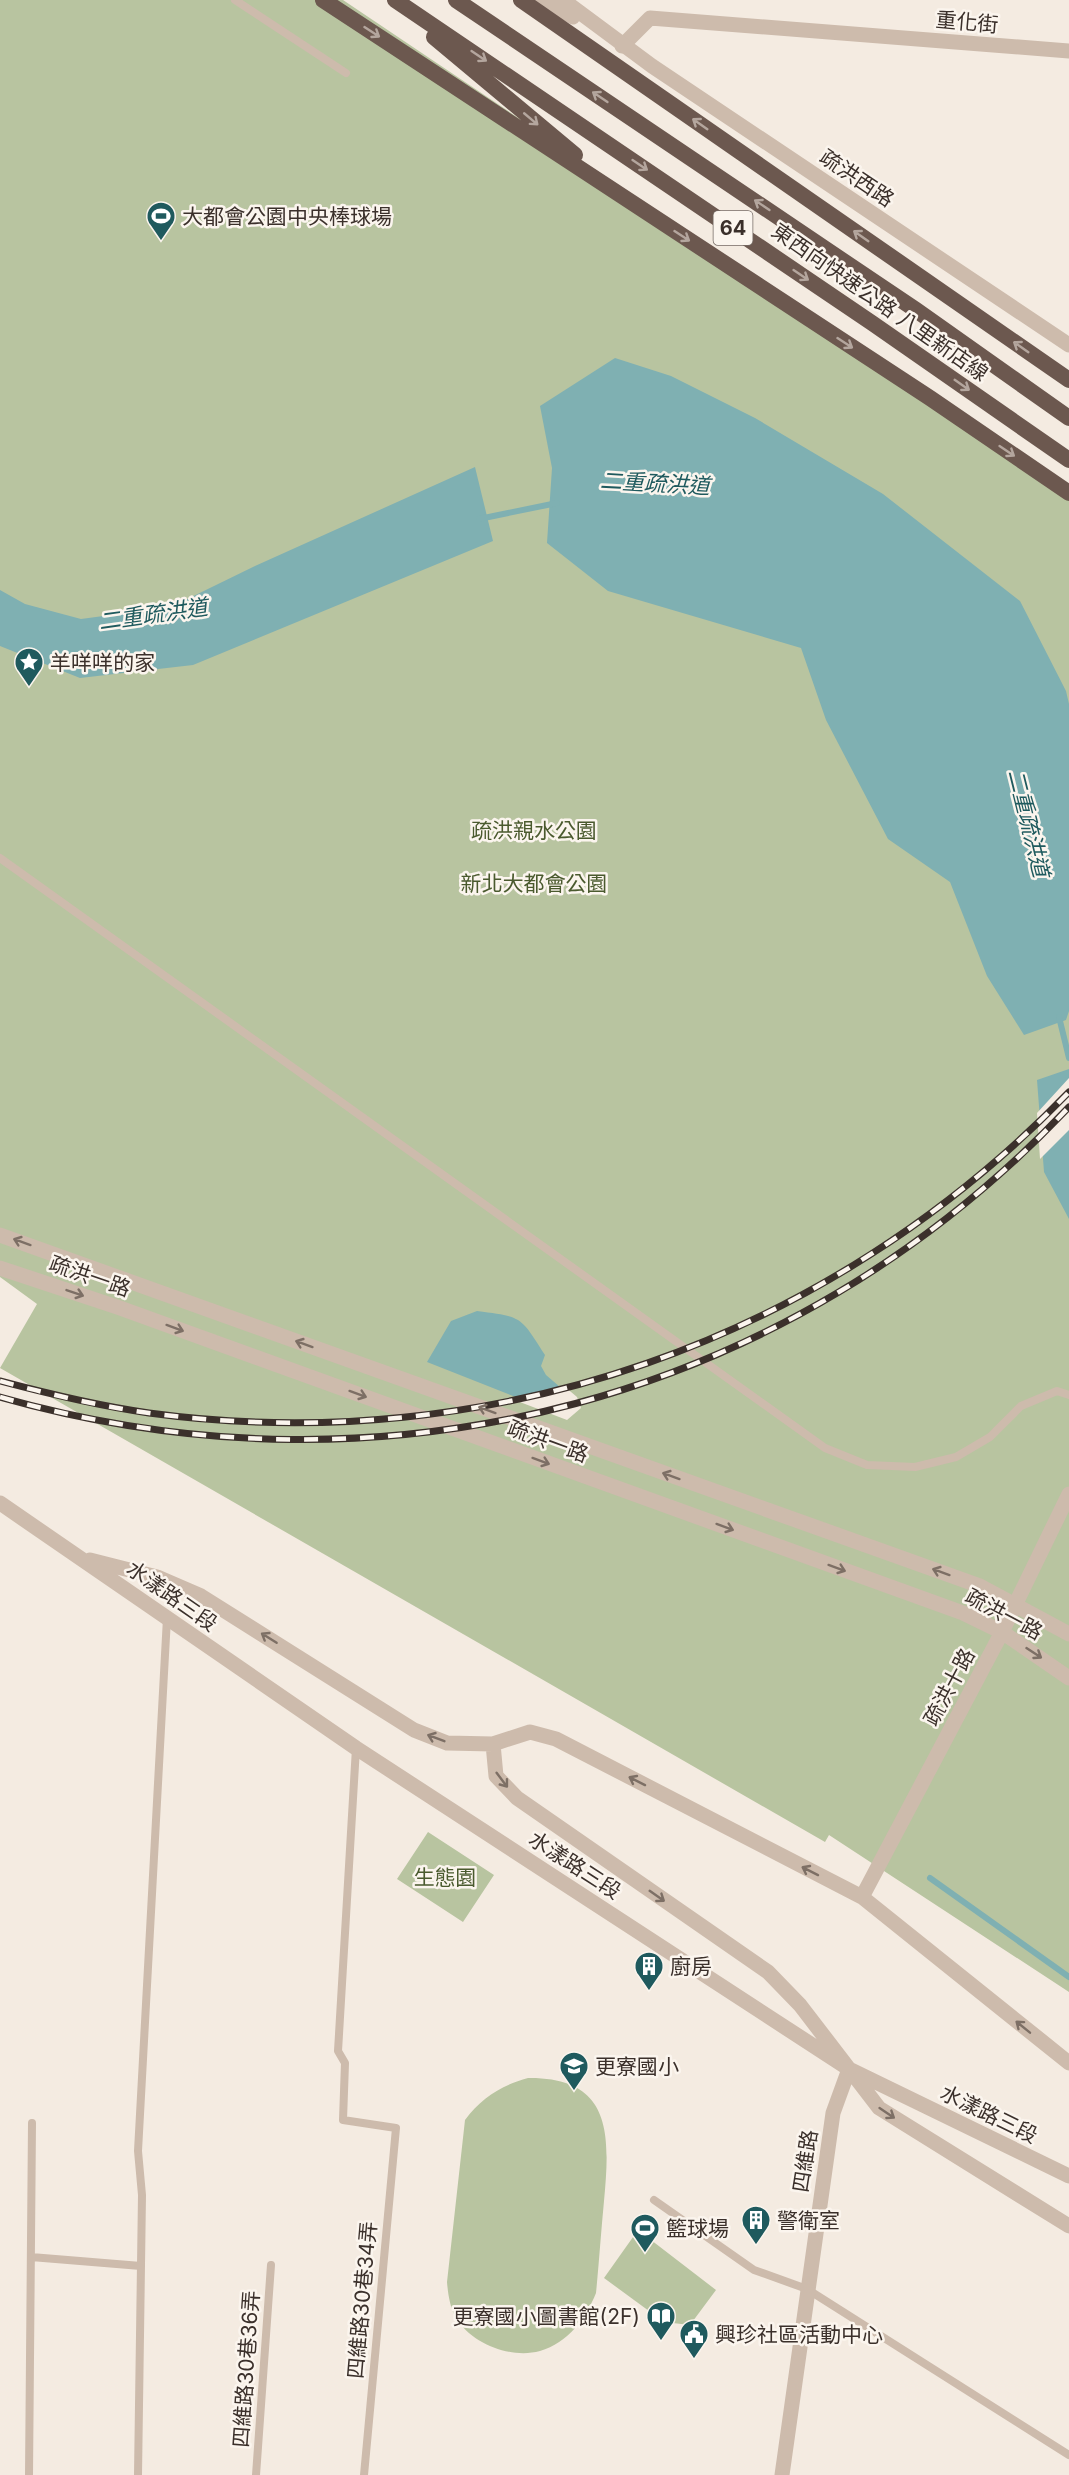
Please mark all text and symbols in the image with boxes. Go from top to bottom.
street label: 重化街 [935,7,999,37]
one-way arrow [363,26,380,38]
one-way arrow [470,50,486,62]
one-way arrow [592,90,609,102]
one-way arrow [523,112,538,126]
one-way arrow [693,118,709,130]
street label: 疏洪西路 [815,144,899,212]
one-way arrow [631,159,648,171]
one-way arrow [753,199,770,212]
sports icon: 大都會公園中央棒球場 [145,200,177,242]
place label: 大都會公園中央棒球場 [182,204,392,229]
road number: 64 [714,211,752,245]
street label: 東西向快速公路 八里新店線 [767,218,993,386]
one-way arrow [673,230,690,243]
one-way arrow [853,230,869,242]
one-way arrow [793,269,809,281]
one-way arrow [836,337,853,349]
one-way arrow [1013,341,1030,353]
one-way arrow [954,379,970,392]
one-way arrow [999,445,1015,457]
water label: 二重疏洪道 [599,467,714,499]
water label: 二重疏洪道 [97,593,212,635]
place icon: 羊咩咩的家 [13,646,45,688]
place label: 羊咩咩的家 [50,650,155,675]
water label: 二重疏洪道 [1003,766,1056,882]
park label: 疏洪親水公園 [471,818,597,843]
park label: 新北大都會公園 [461,871,608,896]
one-way arrow [13,1236,32,1247]
street label: 疏洪一路 [46,1251,134,1301]
one-way arrow [65,1289,84,1300]
one-way arrow [165,1324,184,1335]
one-way arrow [295,1337,314,1348]
one-way arrow [348,1390,367,1401]
one-way arrow [478,1403,497,1414]
street label: 疏洪一路 [504,1415,592,1467]
one-way arrow [532,1456,550,1467]
one-way arrow [662,1469,681,1480]
one-way arrow [715,1523,734,1534]
street label: 水漾路三段 [122,1556,222,1636]
one-way arrow [827,1563,846,1574]
one-way arrow [932,1565,951,1576]
street label: 疏洪一路 [961,1583,1047,1645]
one-way arrow [261,1632,278,1644]
street label: 疏洪十路 [918,1644,980,1730]
one-way arrow [1026,1647,1043,1660]
one-way arrow [427,1732,446,1743]
one-way arrow [495,1772,508,1788]
one-way arrow [628,1775,646,1786]
street label: 水漾路三段 [524,1826,626,1904]
one-way arrow [801,1864,819,1876]
park label: 生態園 [414,1865,477,1890]
one-way arrow [649,1890,665,1902]
building icon: 廚房 [633,1950,665,1992]
place label: 廚房 [670,1954,712,1979]
one-way arrow [1015,2020,1031,2033]
school or university icon: 更寮國小 [558,2050,590,2092]
place label: 更寮國小 [595,2054,679,2079]
street label: 水漾路三段 [936,2080,1042,2148]
one-way arrow [879,2107,895,2119]
street label: 四維路 [788,2128,822,2194]
building icon: 警衛室 [740,2204,772,2246]
place label: 警衛室 [777,2208,840,2233]
sports icon: 籃球場 [629,2212,661,2254]
place label: 籃球場 [666,2216,729,2241]
street label: 四維路30巷34弄 [343,2220,381,2380]
street label: 四維路30巷36弄 [228,2290,264,2448]
library icon: 更寮國小圖書館(2F) [645,2300,677,2342]
place label: 更寮國小圖書館(2F) [452,2304,640,2329]
public building icon: 興珍社區活動中心 [678,2318,710,2360]
place label: 興珍社區活動中心 [715,2322,883,2347]

